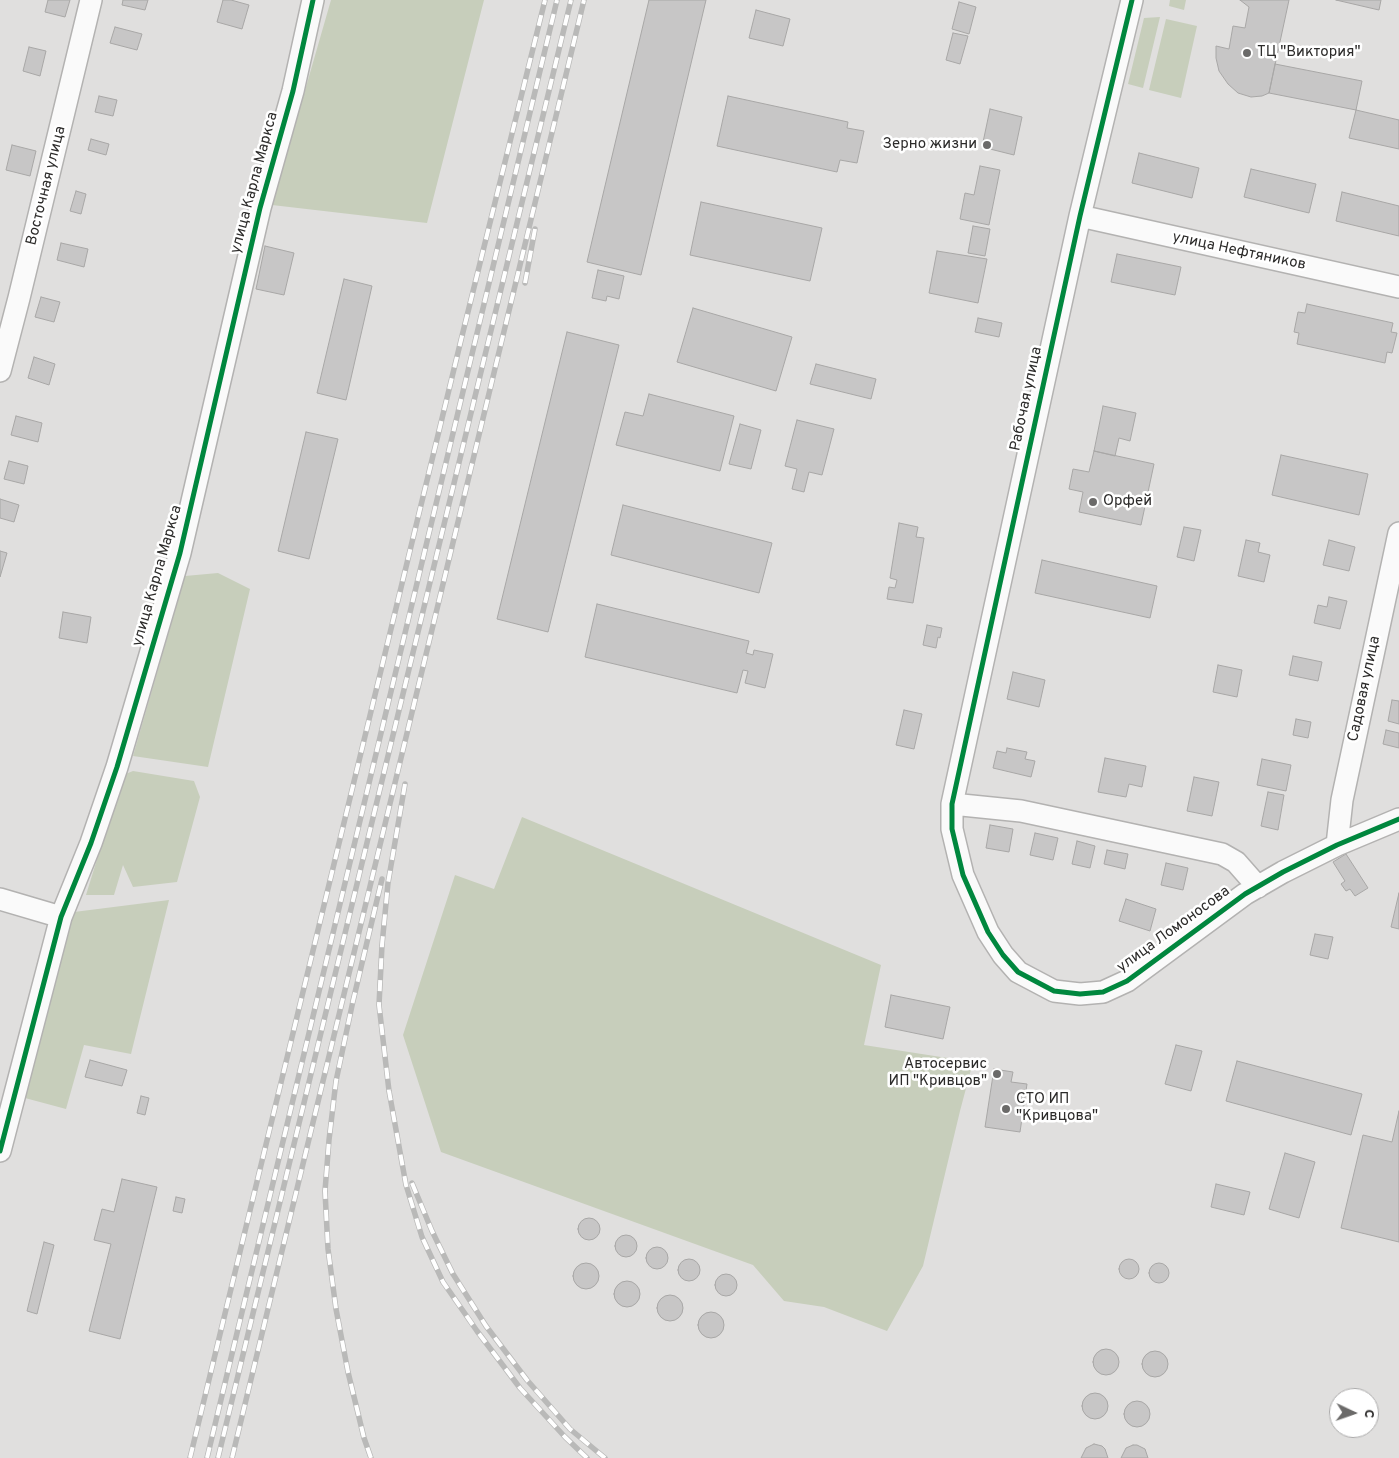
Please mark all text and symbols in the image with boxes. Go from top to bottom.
place label: ТЦ "Виктория" [1257,44,1360,62]
marker: ТЦ "Виктория" [1241,47,1253,59]
street label: улица Карла Маркса [227,110,283,256]
street label: Восточная улица [23,125,71,247]
place label: Зерно жизни [882,136,977,154]
marker: Зерно жизни [981,139,993,151]
street label: улица Нефтяников [1171,229,1307,275]
street label: Рабочая улица [1007,345,1047,453]
place label: Орфей [1103,493,1152,511]
marker: Орфей [1087,496,1099,508]
street label: улица Карла Маркса [129,503,187,649]
street label: Садовая улица [1345,634,1385,744]
street label: улица Ломоносова [1114,883,1234,977]
place label: Автосервис ИП "Кривцов" [889,1056,987,1091]
marker: Автосервис ИП "Кривцов" [991,1068,1003,1080]
place label: СТО ИП "Кривцова" [1016,1091,1098,1126]
marker: СТО ИП "Кривцова" [1000,1103,1012,1115]
north arrow [1329,1388,1379,1438]
text: С [1360,1409,1377,1419]

